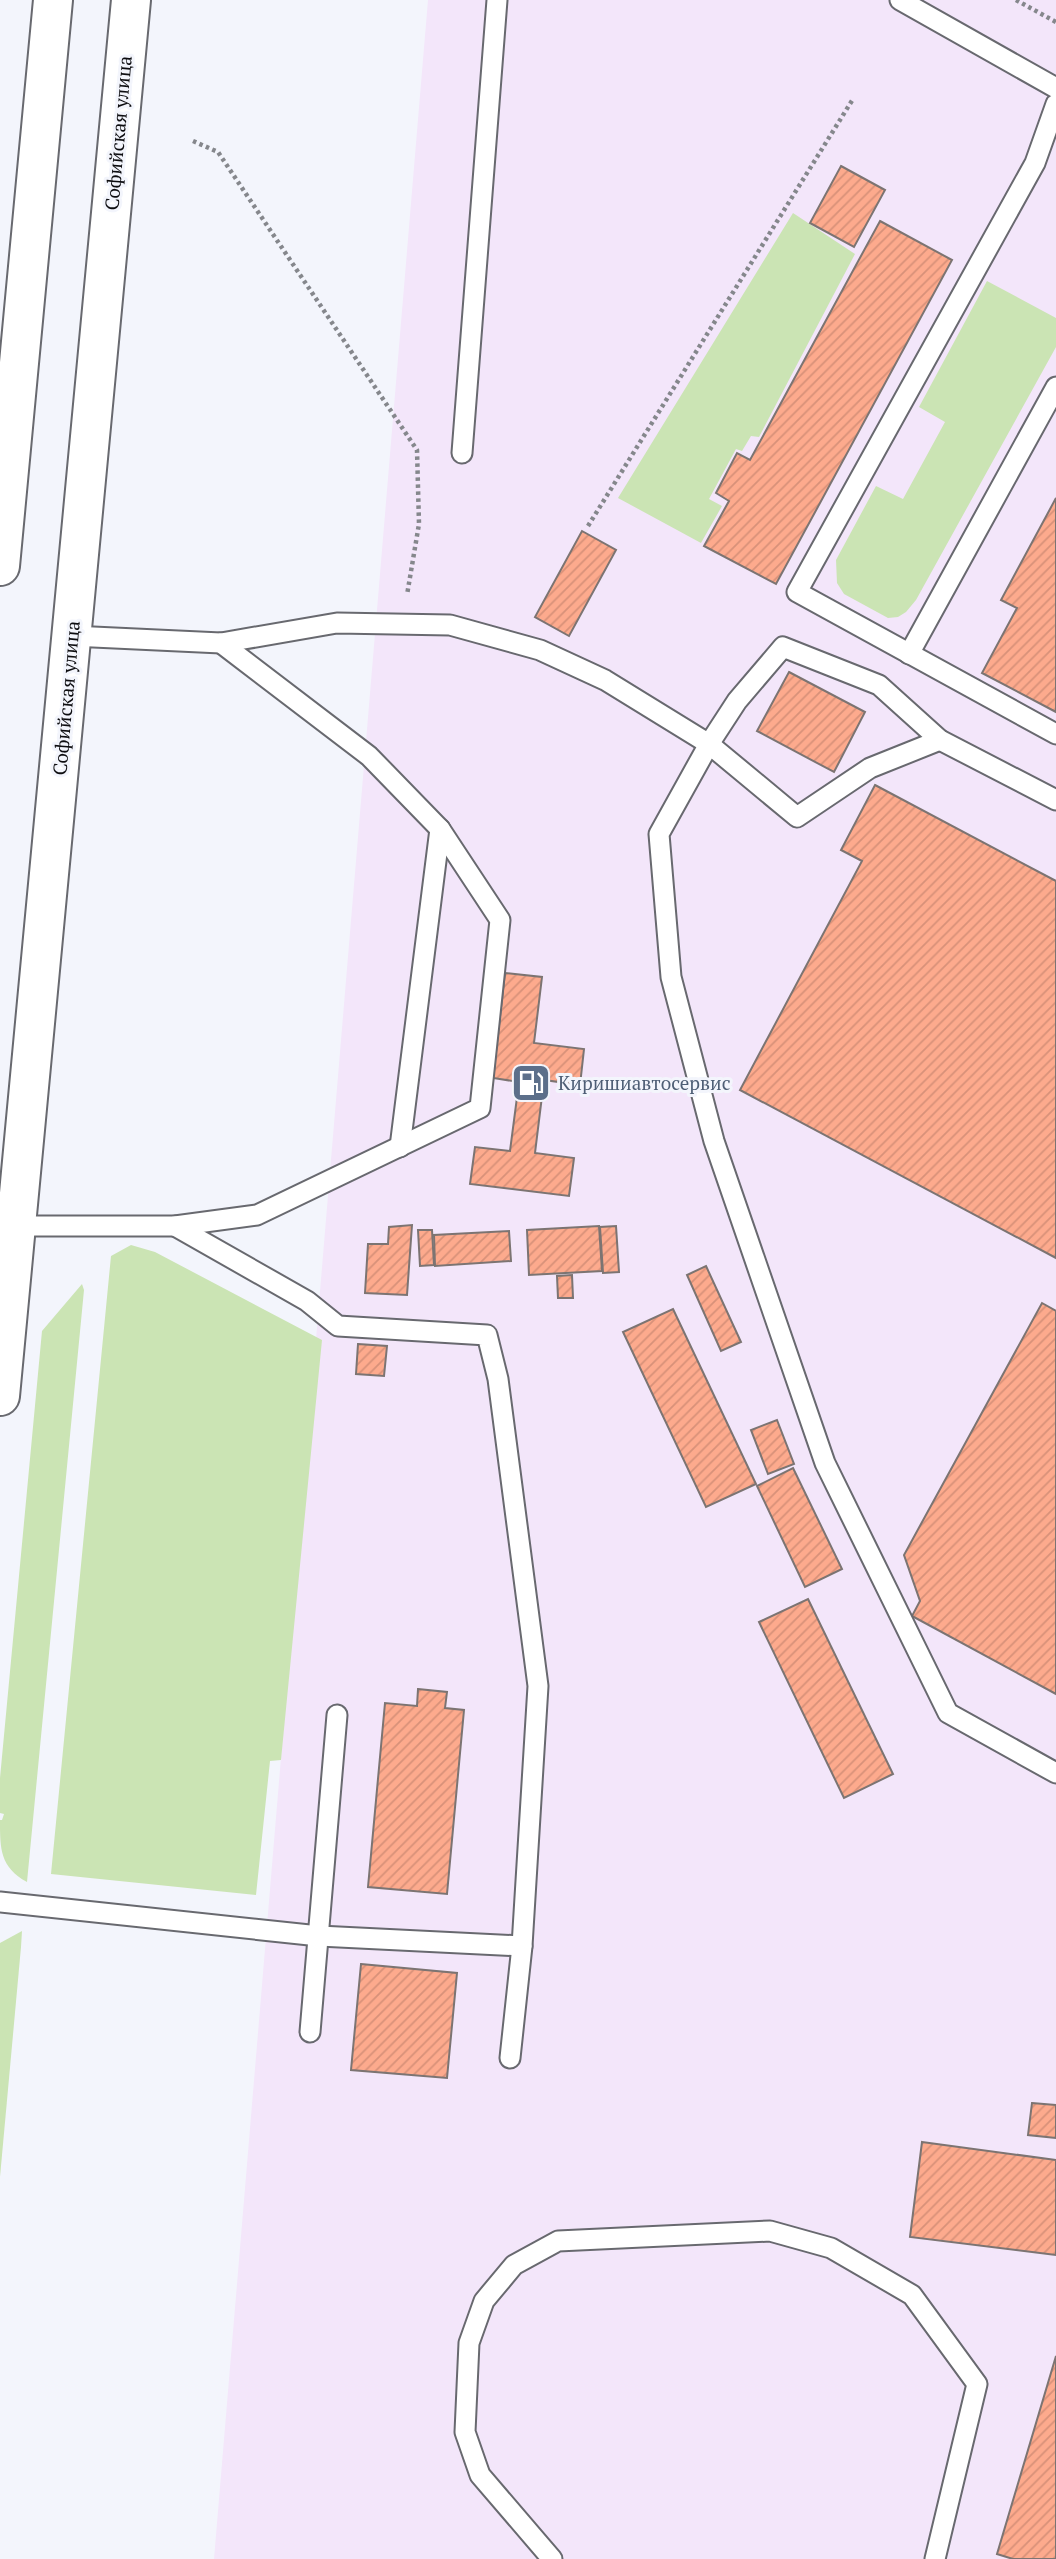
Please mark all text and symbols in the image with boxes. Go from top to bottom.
street label: Софийская улица [98,54,137,211]
street label: Софийская улица [46,619,85,776]
fuel station icon: Киришиавтосервис [510,1062,552,1104]
place label: Киришиавтосервис [558,1070,731,1095]

